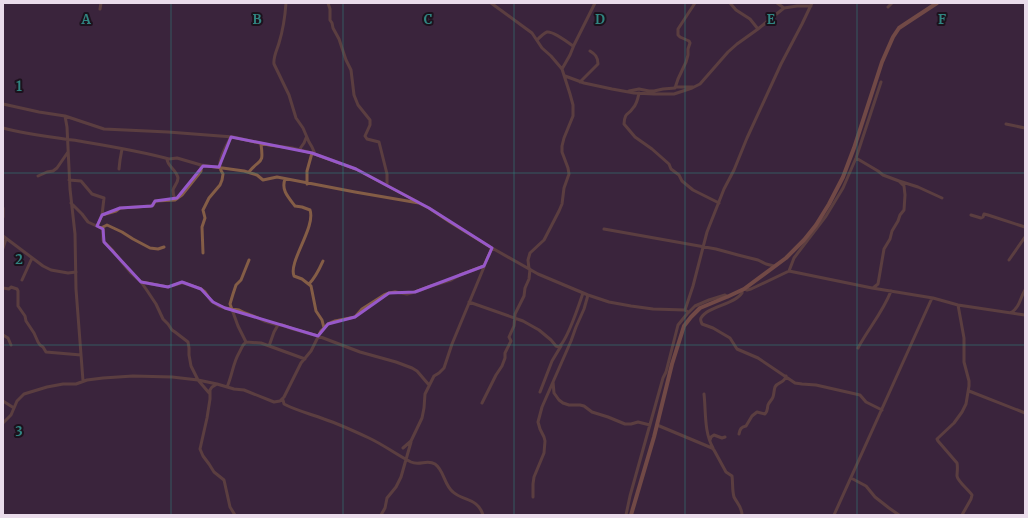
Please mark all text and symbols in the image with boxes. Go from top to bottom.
text: A [80,11,91,28]
text: B [252,11,262,28]
text: C [424,11,433,28]
text: D [595,11,605,28]
text: E [767,11,776,28]
text: F [938,11,946,28]
text: 1 [16,78,22,95]
text: 2 [15,251,23,268]
text: 3 [15,423,23,440]

